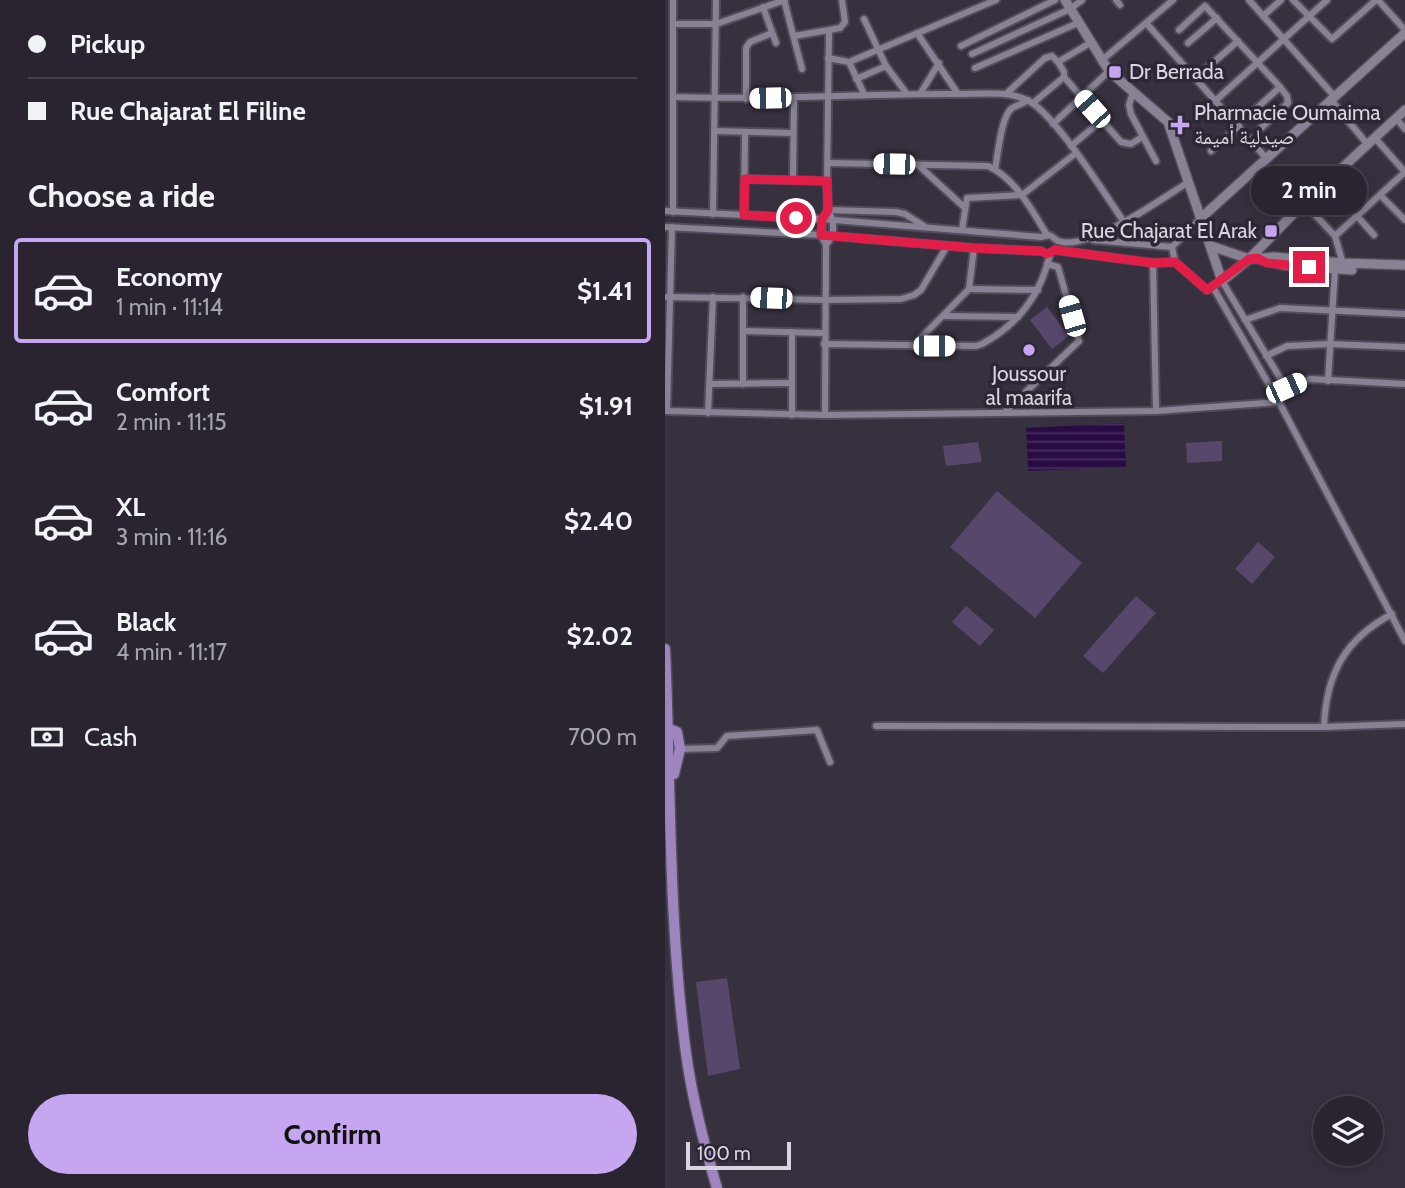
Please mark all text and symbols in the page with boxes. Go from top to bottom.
text: Pickup [70,28,145,60]
place label: Dr Berrada [1129,59,1224,84]
marker: Dr Berrada [1107,64,1123,80]
car [1071,86,1114,132]
car [749,87,792,109]
text: Rue Chajarat El Filine [70,95,306,127]
place label: Pharmacie Oumaima صيدلية أميمة [1194,100,1380,149]
marker: Pharmacie Oumaima صيدلية أميمة [1172,117,1188,133]
car [873,153,916,175]
callout: 2 min [1251,166,1367,215]
text: Choose a ride [28,176,215,215]
text: 2 min [1281,176,1337,204]
route start [780,202,812,234]
place label: Rue Chajarat El Arak [1081,218,1258,244]
marker: Rue Chajarat El Arak [1263,223,1279,239]
route end [1293,251,1325,283]
icon: car [32,259,95,322]
text: Economy [116,261,222,293]
text: $1.41 [577,275,633,307]
car [750,287,793,309]
text: 1 min · 11:14 [116,293,223,321]
car [1057,293,1088,339]
car [914,336,956,357]
marker: Joussour al maarifa [1021,342,1037,358]
place label: Joussour al maarifa [986,361,1072,410]
car [1263,370,1310,406]
icon: car [32,374,95,437]
text: Comfort [116,376,210,408]
text: $1.91 [579,390,633,422]
text: 2 min · 11:15 [116,408,227,436]
icon: car [32,489,95,552]
text: XL [116,491,145,523]
text: $2.40 [564,505,633,537]
text: 3 min · 11:16 [116,523,228,551]
icon: car [32,604,95,667]
text: Black [116,606,176,638]
text: $2.02 [567,620,633,652]
text: 4 min · 11:17 [116,638,227,666]
icon: cash [28,718,66,756]
text: Cash [84,721,137,753]
text: 700 m [568,723,637,751]
button: Confirm [28,1094,637,1174]
map controls [1313,1096,1383,1166]
button: layers [1313,1096,1383,1166]
scale bar [686,1139,791,1171]
text: 100 m [697,1142,751,1165]

